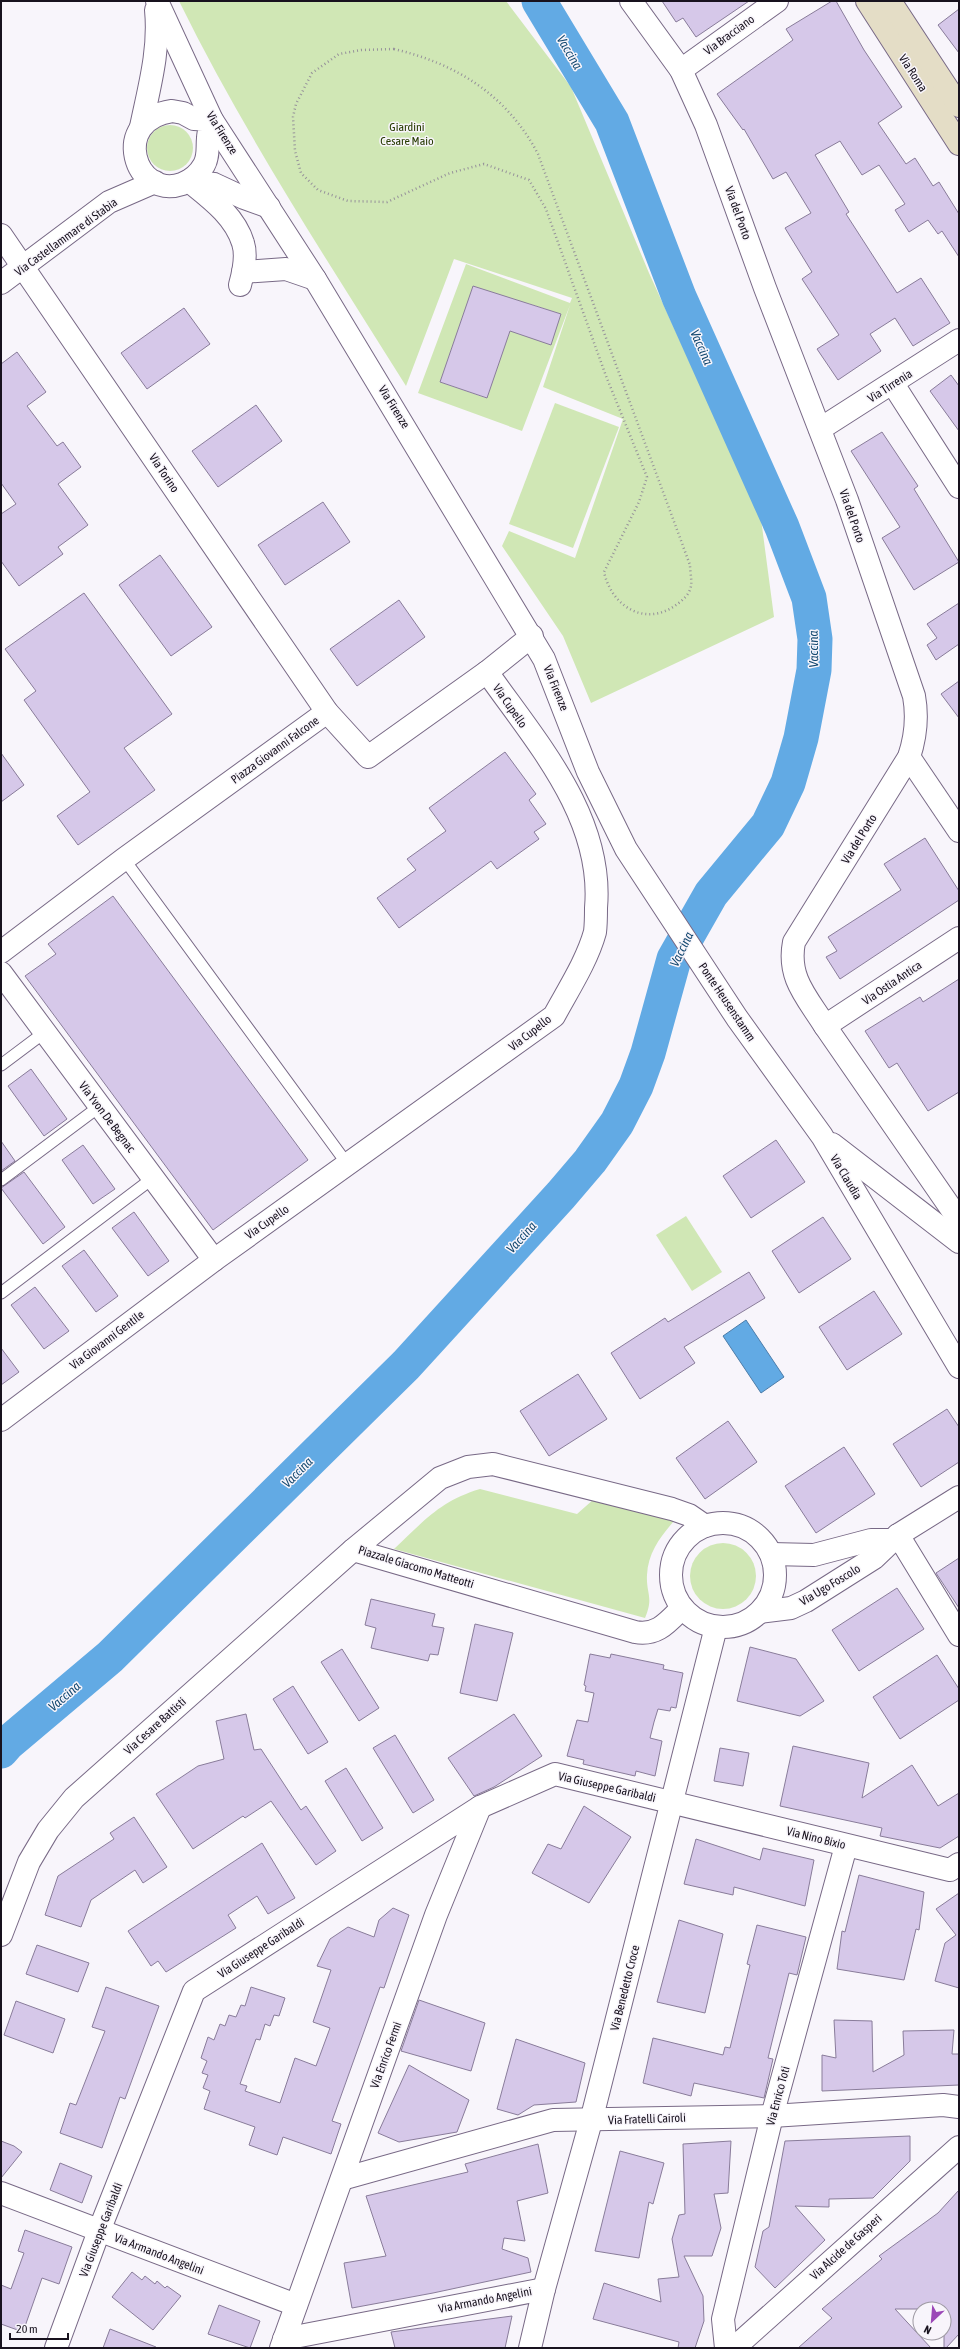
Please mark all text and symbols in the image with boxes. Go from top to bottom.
street label: Via Bracciano [701,12,757,58]
water label: Vaccina [554,33,586,72]
street label: Via Roma [896,52,930,94]
street label: Via Firenze [203,109,241,157]
park label: Giardini Cesare Maio [380,120,434,148]
street label: Via del Porto [722,184,754,242]
street label: Via Castellammare di Stabia [12,195,120,279]
water label: Vaccina [687,327,716,367]
street label: Via Tirrenia [865,366,915,406]
street label: Via Firenze [375,383,413,431]
street label: Via Torino [146,451,182,495]
street label: Via del Porto [836,487,868,545]
water label: Vaccina [806,630,821,668]
street label: Via Firenze [541,663,571,713]
street label: Via Cupello [490,681,530,731]
street label: Piazza Giovanni Falcone [228,713,322,787]
street label: Via del Porto [838,811,880,866]
water label: Vaccina [667,929,696,969]
street label: Via Ostia Antica [860,958,924,1008]
street label: Ponte Heusenstamm [695,960,759,1044]
street label: Via Cupello [506,1012,554,1054]
street label: Via Yvon De Begnac [76,1079,138,1155]
street label: Via Claudia [827,1152,865,1202]
street label: Via Cupello [242,1202,292,1242]
water label: Vaccina [503,1219,539,1256]
street label: Via Giovanni Gentile [67,1308,147,1372]
water label: Vaccina [279,1454,316,1491]
street label: Piazzale Giacomo Matteotti [356,1543,476,1591]
street label: Via Ugo Foscolo [797,1561,863,1609]
water label: Vaccina [45,1679,83,1714]
street label: Via Cesare Battisti [121,1695,189,1757]
street label: Via Giuseppe Garibaldi [557,1769,657,1805]
street label: Via Nino Bixio [785,1824,847,1852]
street label: Via Giuseppe Garibaldi [215,1915,307,1981]
street label: Via Benedetto Croce [608,1944,642,2032]
street label: Via Enrico Fermi [367,2020,405,2090]
street label: Via Enrico Toti [763,2065,793,2127]
street label: Via Fratelli Cairoli [608,2111,686,2127]
street label: Via Giuseppe Garibaldi [77,2181,125,2279]
street label: Via Alcide de Gasperi [807,2211,885,2283]
street label: Via Armando Angelini [112,2230,206,2278]
street label: Via Armando Angelini [437,2284,533,2316]
north arrow [912,2301,952,2341]
scale bar [10,2315,68,2341]
text: 20 m [16,2322,38,2336]
text: N [922,2323,933,2337]

